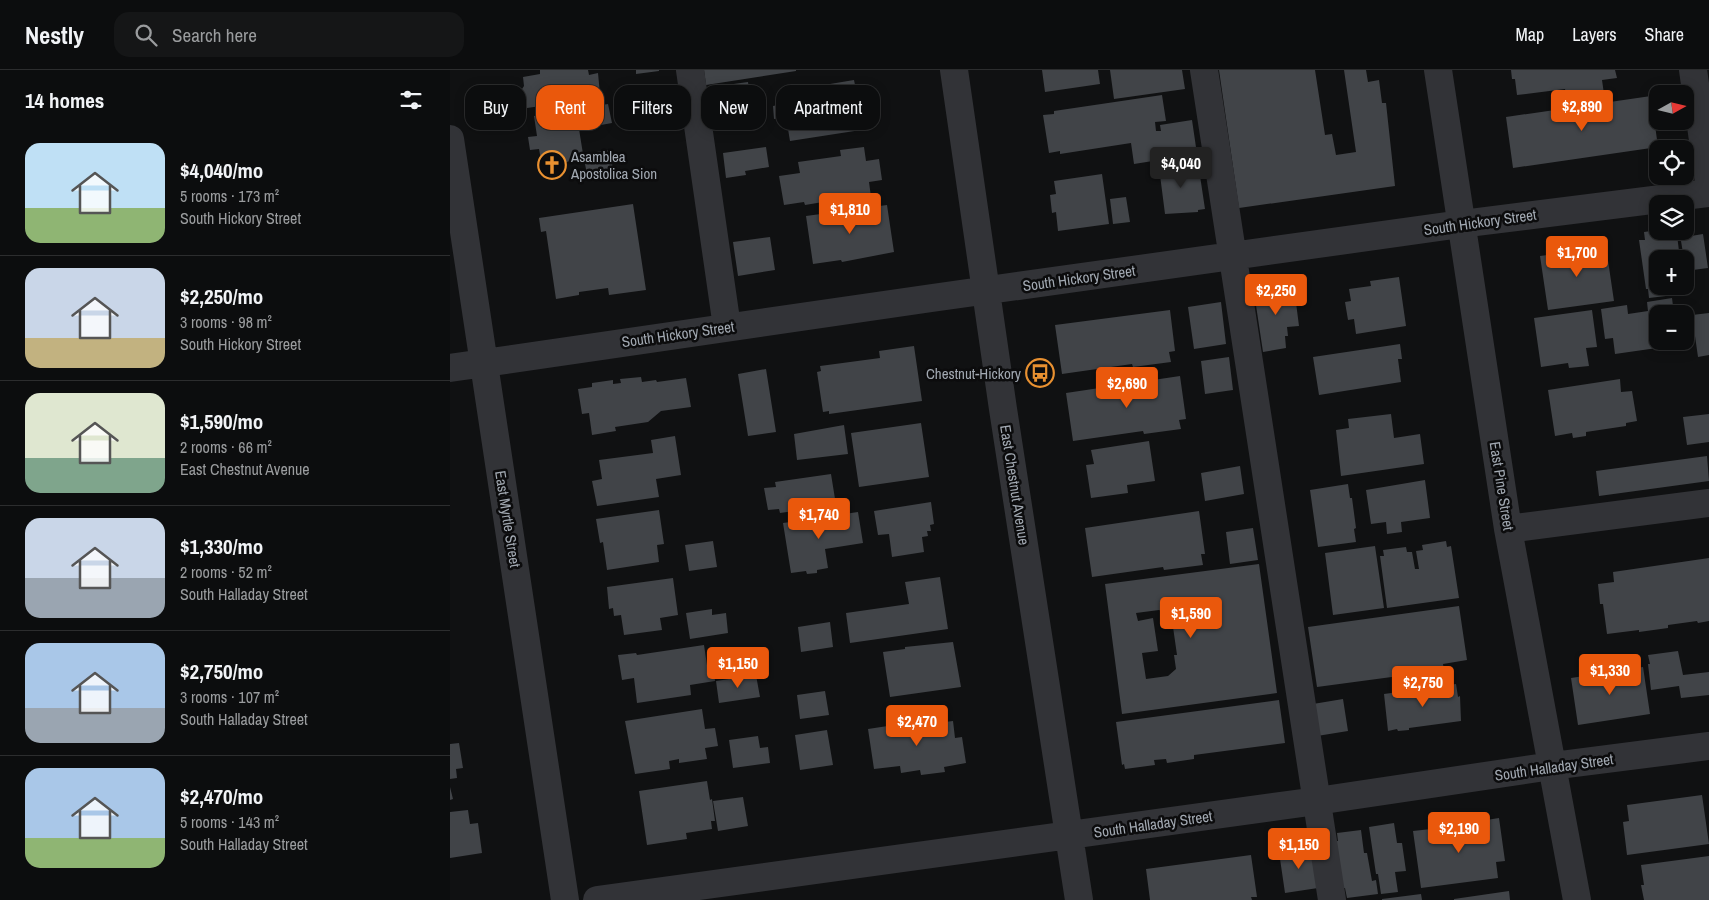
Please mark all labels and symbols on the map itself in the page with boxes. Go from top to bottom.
north arrow [1649,85,1694,130]
pin: $2,890 [1541,90,1623,132]
place label: Asamblea Apostolica Sion [570,146,657,184]
pin: $4,040 [1140,146,1222,189]
church icon: Asamblea Apostolica Sion [537,150,567,180]
pin: $1,810 [809,192,891,235]
street label: South Hickory Street [1422,204,1538,240]
pin: $1,700 [1536,236,1618,278]
street label: South Hickory Street [1021,260,1137,296]
pin: $2,250 [1235,274,1317,316]
street label: South Hickory Street [620,316,736,352]
bus stop icon: Chestnut-Hickory [1025,358,1055,388]
place label: Chestnut-Hickory [926,363,1022,384]
pin: $2,690 [1086,366,1168,409]
street label: East Chestnut Avenue [995,423,1035,547]
street label: East Pine Street [1485,440,1519,532]
street label: East Myrtle Street [490,469,526,569]
pin: $1,740 [778,498,860,540]
pin: $1,590 [1150,596,1232,639]
pin: $1,150 [697,646,779,689]
pin: $1,330 [1569,654,1651,696]
pin: $2,750 [1382,666,1464,708]
pin: $2,470 [876,704,958,747]
street label: South Halladay Street [1493,748,1615,786]
street label: South Halladay Street [1092,805,1214,843]
pin: $2,190 [1418,812,1500,854]
pin: $1,150 [1258,828,1340,870]

